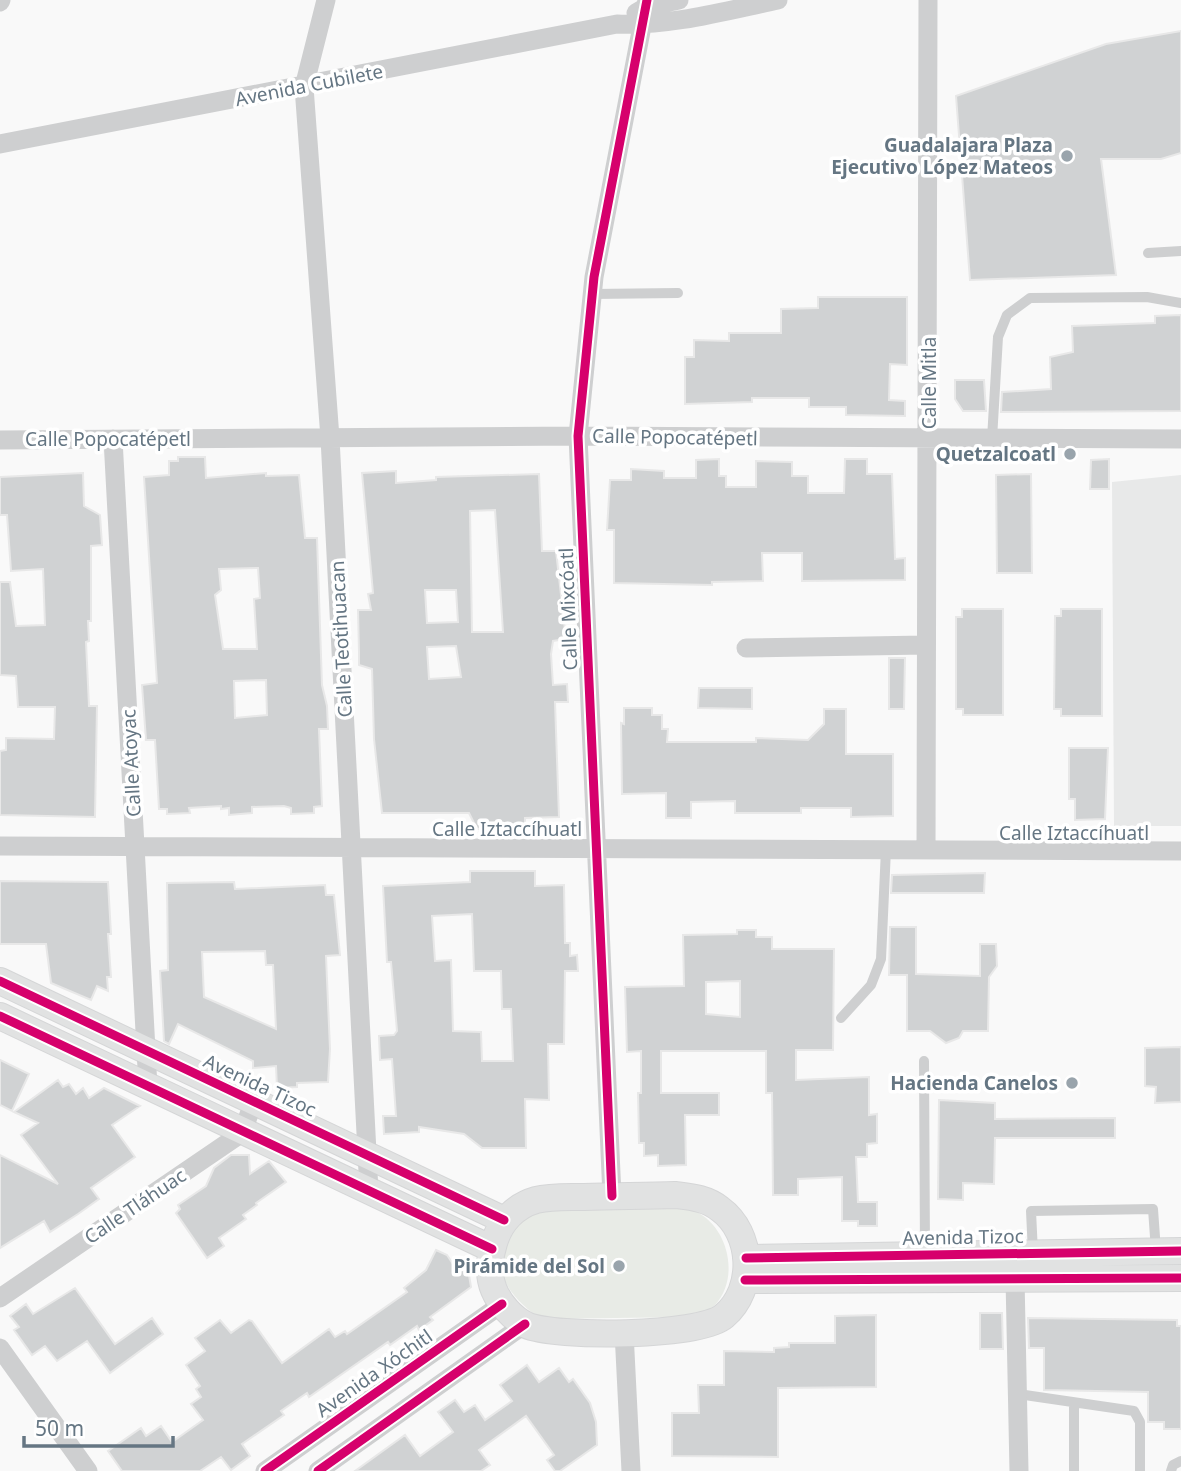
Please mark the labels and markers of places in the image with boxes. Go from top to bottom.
place label: Guadalajara Plaza Ejecutivo López Mateos [831,132,1053,180]
marker: Guadalajara Plaza Ejecutivo López Mateos [1059,148,1075,164]
place label: Quetzalcoatl [936,441,1056,467]
marker: Quetzalcoatl [1062,446,1078,462]
place label: Hacienda Canelos [890,1070,1058,1096]
marker: Hacienda Canelos [1064,1075,1080,1091]
place label: Pirámide del Sol [454,1253,605,1279]
marker: Pirámide del Sol [611,1258,627,1274]

